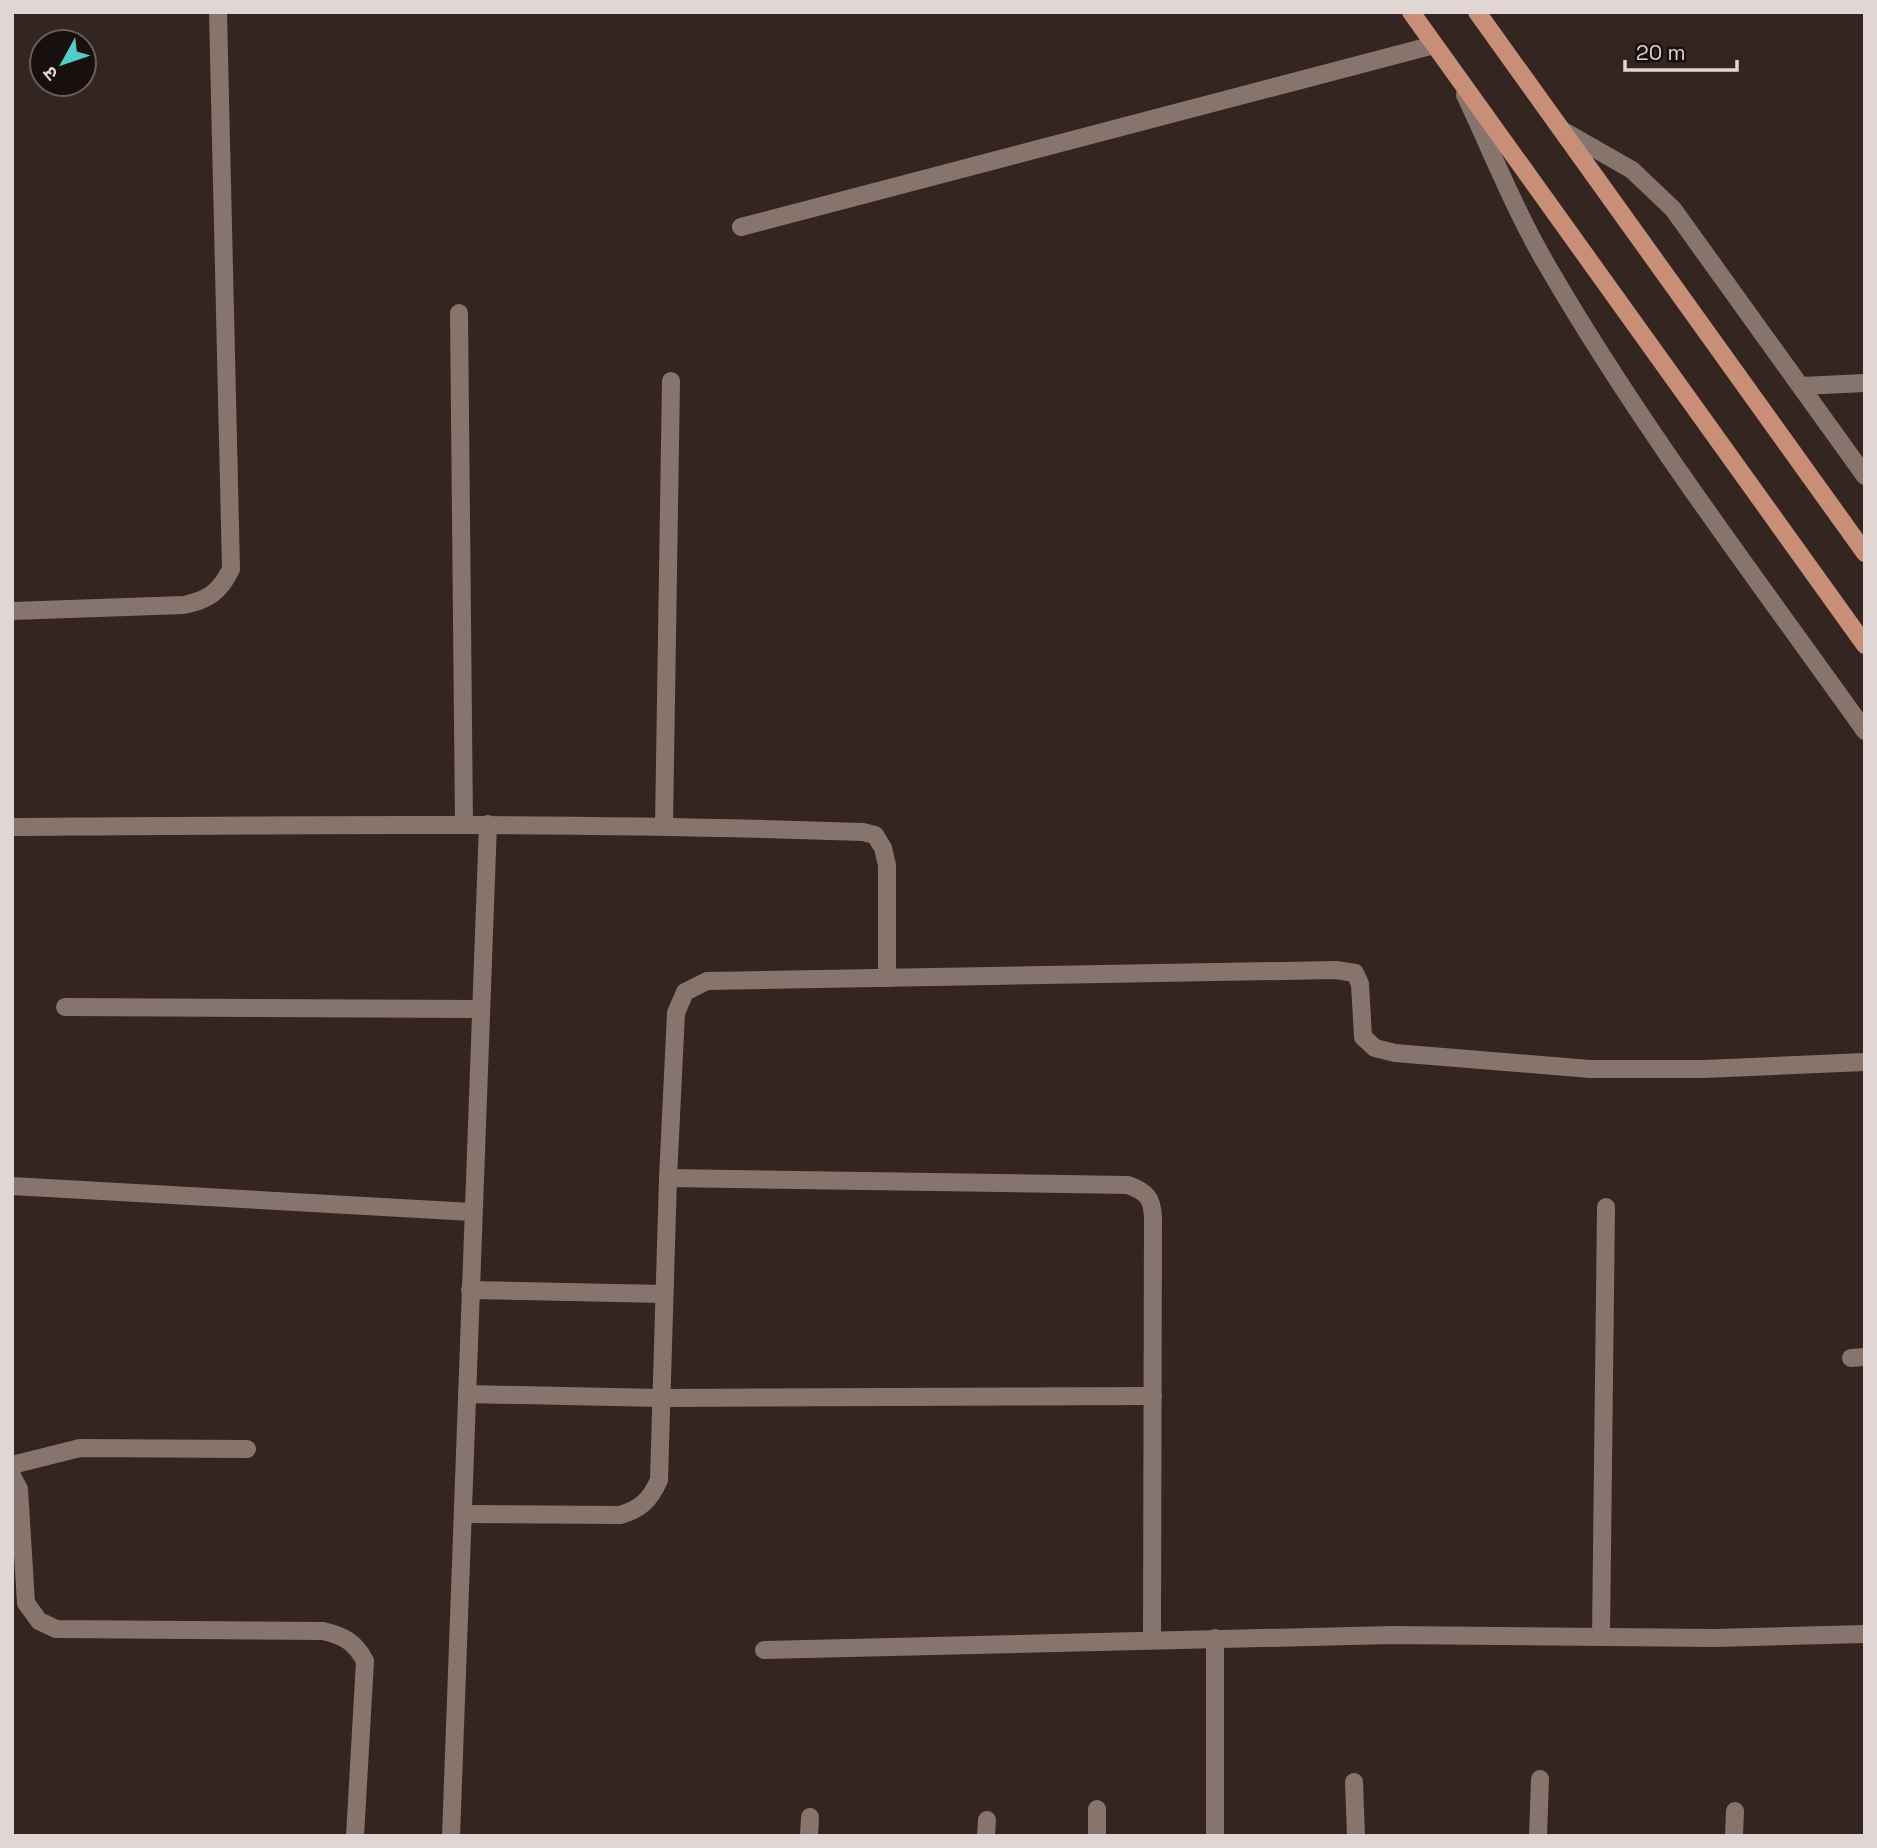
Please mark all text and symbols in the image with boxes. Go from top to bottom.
north arrow [28,28,98,98]
scale bar [1625,28,1737,72]
text: 20 m [1636,39,1686,66]
text: उ [37,61,64,86]

